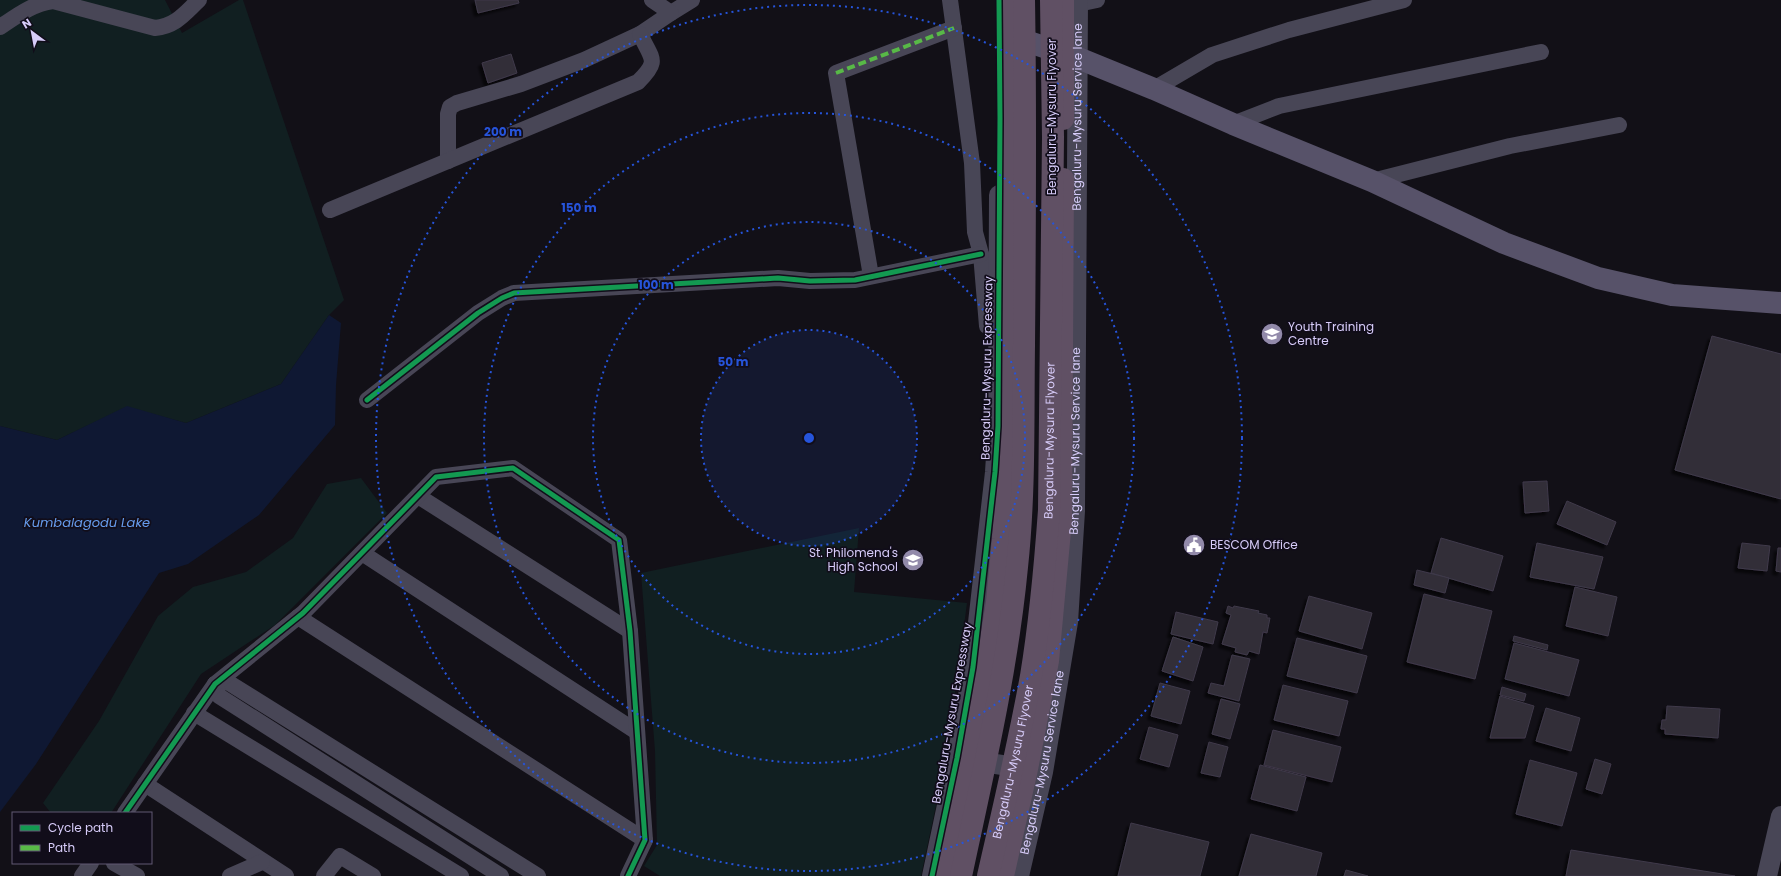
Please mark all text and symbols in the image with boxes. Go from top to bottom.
north arrow [12,12,52,52]
text: N [19,15,34,32]
street label: Bengaluru-Mysuru Service lane [1068,23,1086,211]
street label: Bengaluru-Mysuru Flyover [1043,38,1060,195]
text: 200 m [484,123,522,140]
text: 150 m [561,199,597,216]
text: 100 m [638,276,674,293]
street label: Bengaluru-Mysuru Expressway [976,276,997,460]
place label: Youth Training Centre [1288,318,1374,349]
school or university icon: Youth Training Centre [1259,321,1285,347]
street label: Bengaluru-Mysuru Service lane [1065,347,1084,535]
text: 50 m [718,353,749,370]
street label: Bengaluru-Mysuru Flyover [1039,362,1059,520]
centre of rings [802,431,816,445]
water label: Kumbalagodu Lake [24,513,150,532]
public building icon: BESCOM Office [1181,532,1207,558]
place label: BESCOM Office [1210,536,1298,553]
place label: St. Philomena's High School [809,544,898,575]
school or university icon: St. Philomena's High School [900,547,926,573]
street label: Bengaluru-Mysuru Expressway [927,621,976,805]
street label: Bengaluru-Mysuru Service lane [1015,669,1068,856]
street label: Bengaluru-Mysuru Flyover [988,683,1037,840]
legend [12,812,152,864]
text: Cycle path [48,819,113,836]
text: Path [48,839,75,856]

